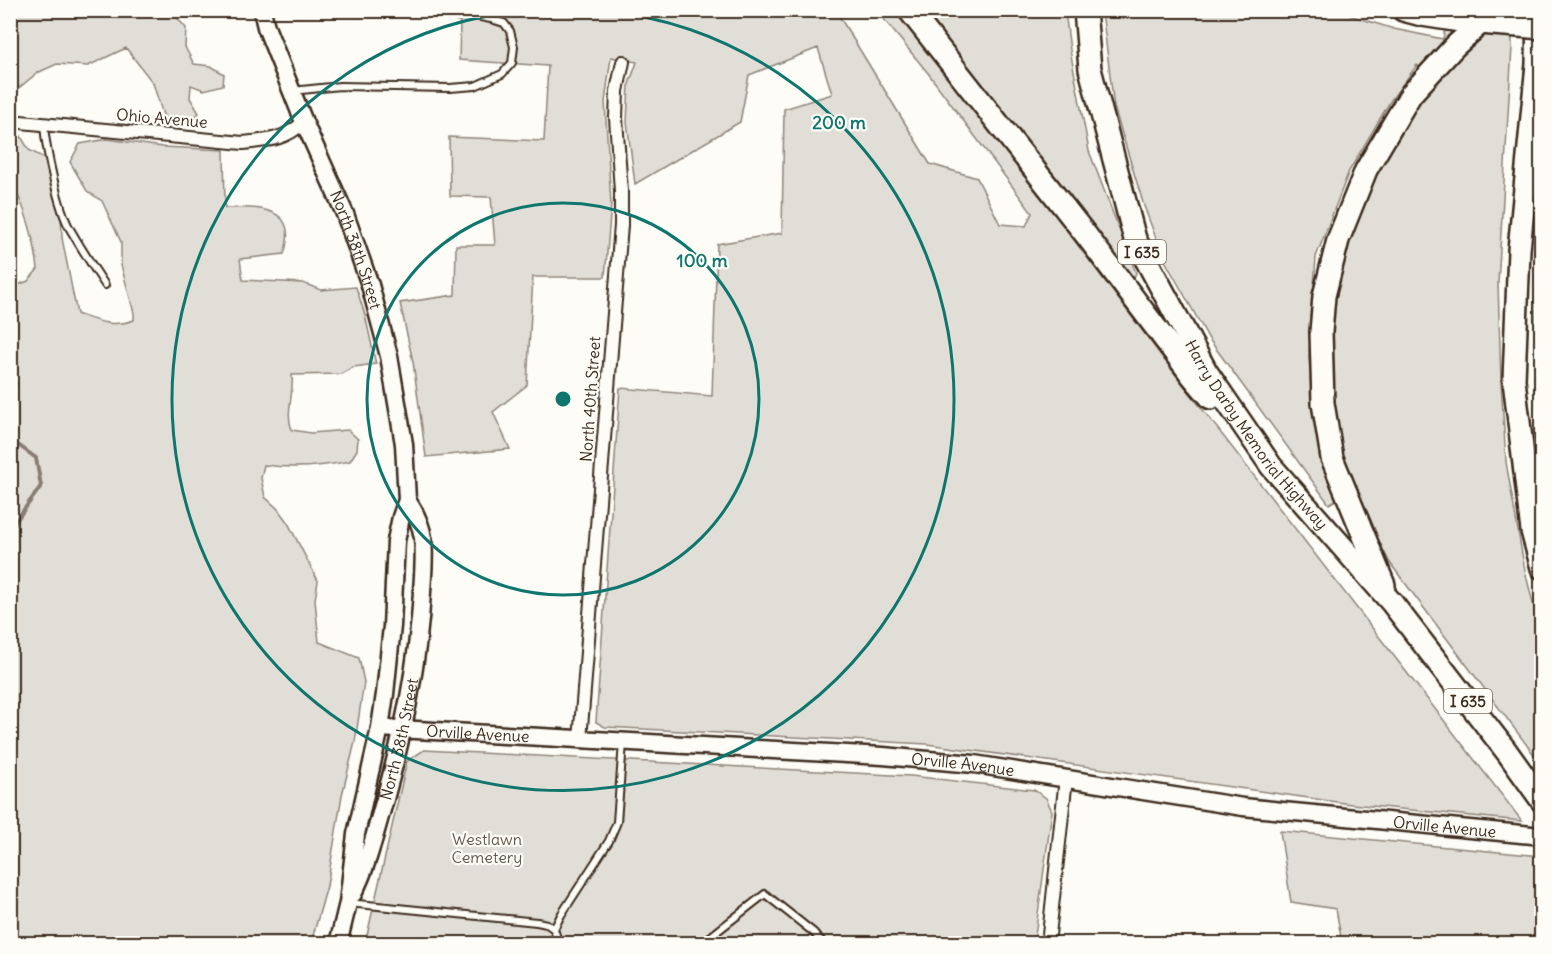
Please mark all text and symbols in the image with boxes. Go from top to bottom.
street label: Ohio Avenue [115,104,209,132]
text: 200 m [812,111,866,134]
street label: North 38th Street [326,187,386,312]
road number: I 635 [1118,240,1166,264]
text: 100 m [677,249,728,272]
street label: North 40th Street [576,335,604,462]
street label: Harry Darby Memorial Highway [1181,336,1332,533]
centre of rings [553,389,573,409]
street label: North 38th Street [375,676,422,802]
road number: I 635 [1444,689,1492,713]
street label: Orville Avenue [426,721,530,746]
street label: Orville Avenue [910,749,1016,780]
street label: Orville Avenue [1392,812,1497,841]
park label: Westlawn Cemetery [452,829,522,867]

